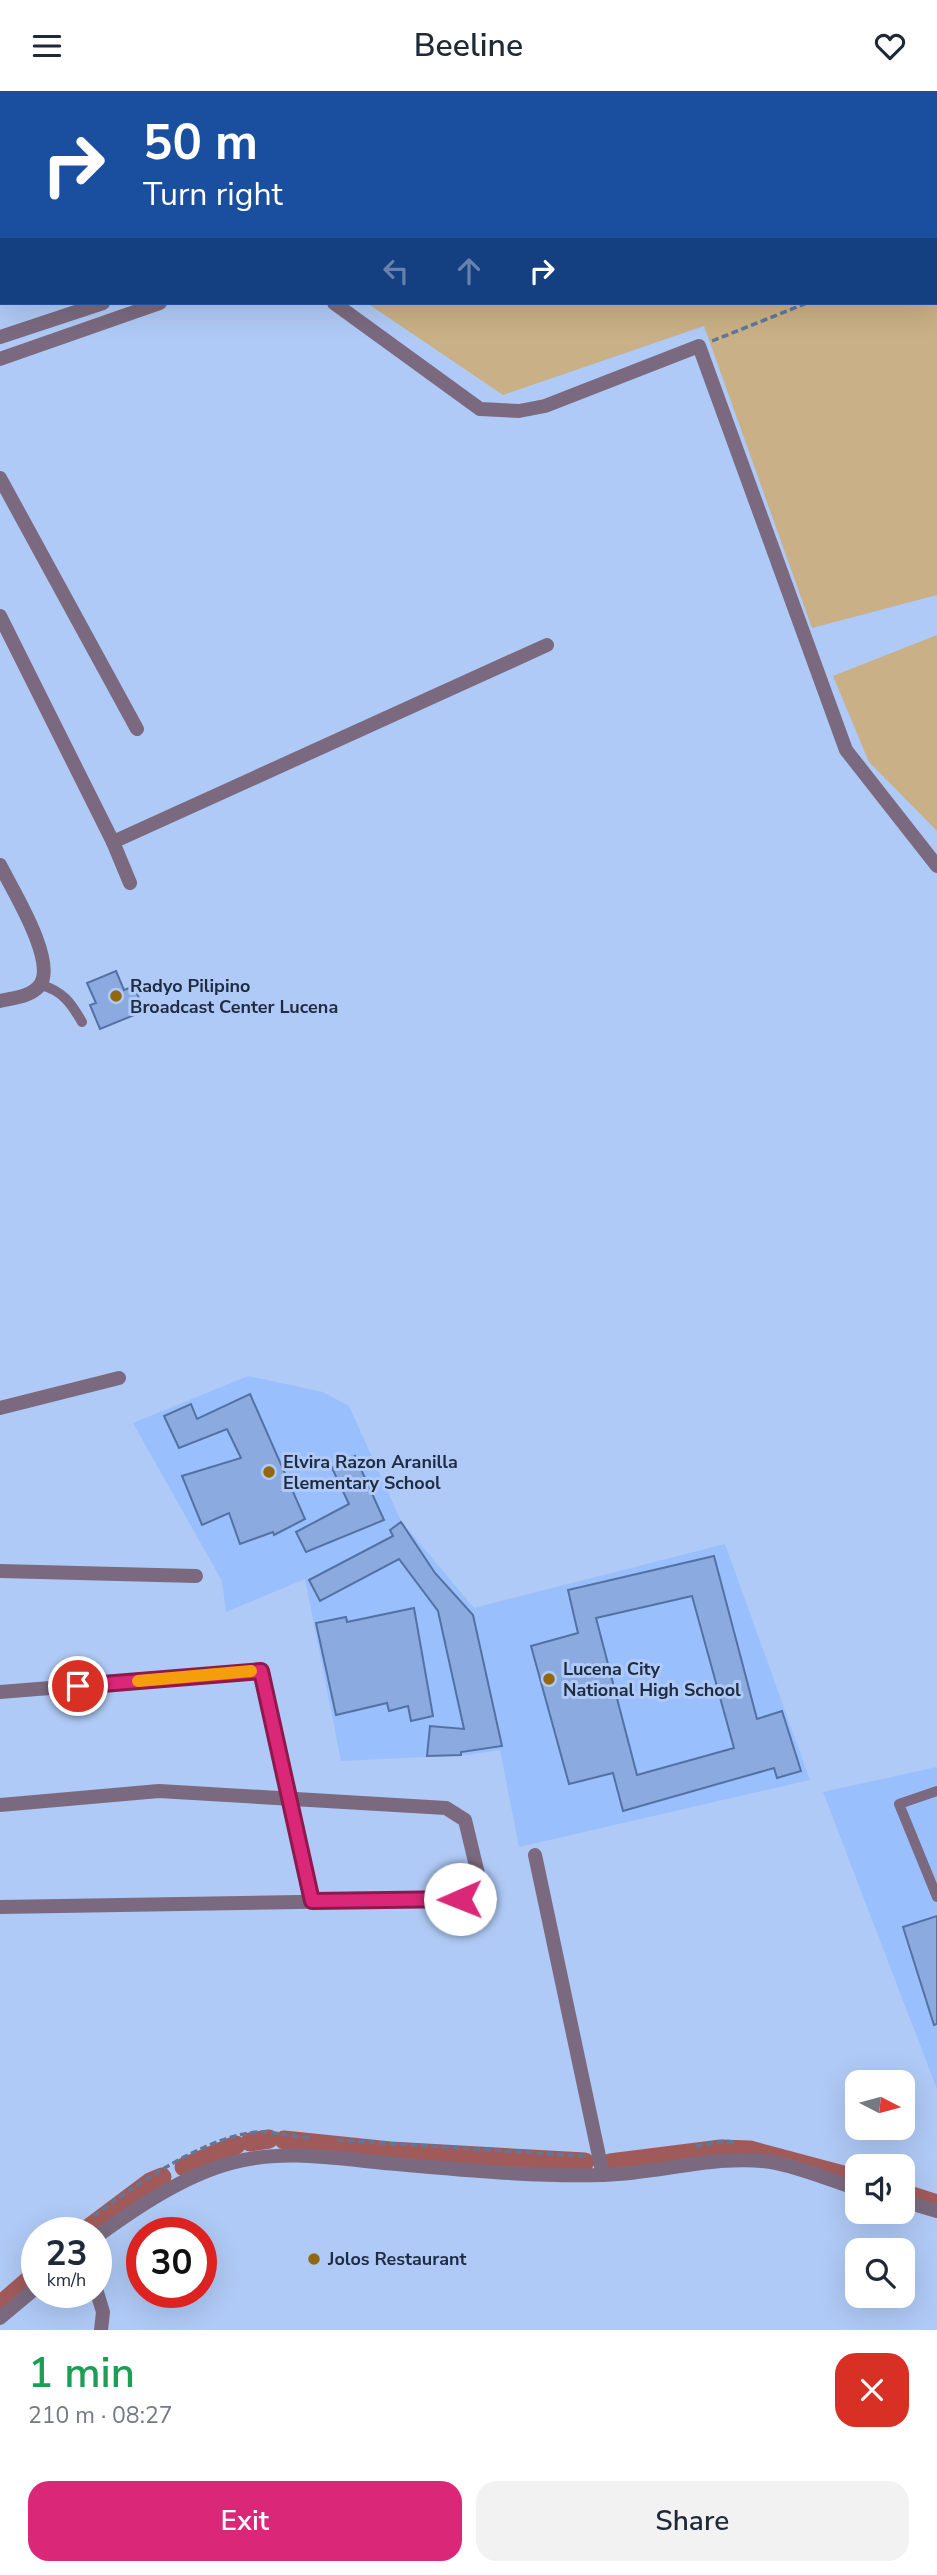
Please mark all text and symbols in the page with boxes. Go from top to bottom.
text: Beeline [414,24,523,67]
icon: menu [28,27,66,65]
icon: heart [871,27,909,65]
text: 50 m [143,109,258,176]
icon: right [28,119,119,210]
text: Turn right [143,173,283,216]
icon: left [377,252,415,290]
icon: ahead [450,252,488,290]
icon: right [523,252,561,290]
place label: Radyo Pilipino Broadcast Center Lucena [130,974,338,1019]
marker: Radyo Pilipino Broadcast Center Lucena [108,988,124,1004]
place label: Elvira Razon Aranilla Elementary School [283,1450,458,1495]
marker: Elvira Razon Aranilla Elementary School [261,1464,277,1480]
pin [48,1656,108,1716]
place label: Lucena City National High School [563,1657,741,1702]
icon: arrive [59,1667,97,1705]
marker: Lucena City National High School [541,1671,557,1687]
position arrow [423,1862,497,1936]
north arrow [845,2070,915,2140]
map controls [845,2070,915,2308]
button: sound [845,2154,915,2224]
speed limit sign: 30 [126,2217,217,2308]
text: 23 [45,2230,88,2277]
button: search [845,2238,915,2308]
place label: Jolos Restaurant [327,2247,467,2271]
marker: Jolos Restaurant [306,2251,322,2267]
text: km/h [47,2268,86,2292]
text: 1 min [28,2345,135,2402]
button: close [835,2353,909,2427]
text: 210 m · 08:27 [28,2400,173,2431]
button: Exit [28,2481,462,2561]
button: Share [476,2481,909,2561]

